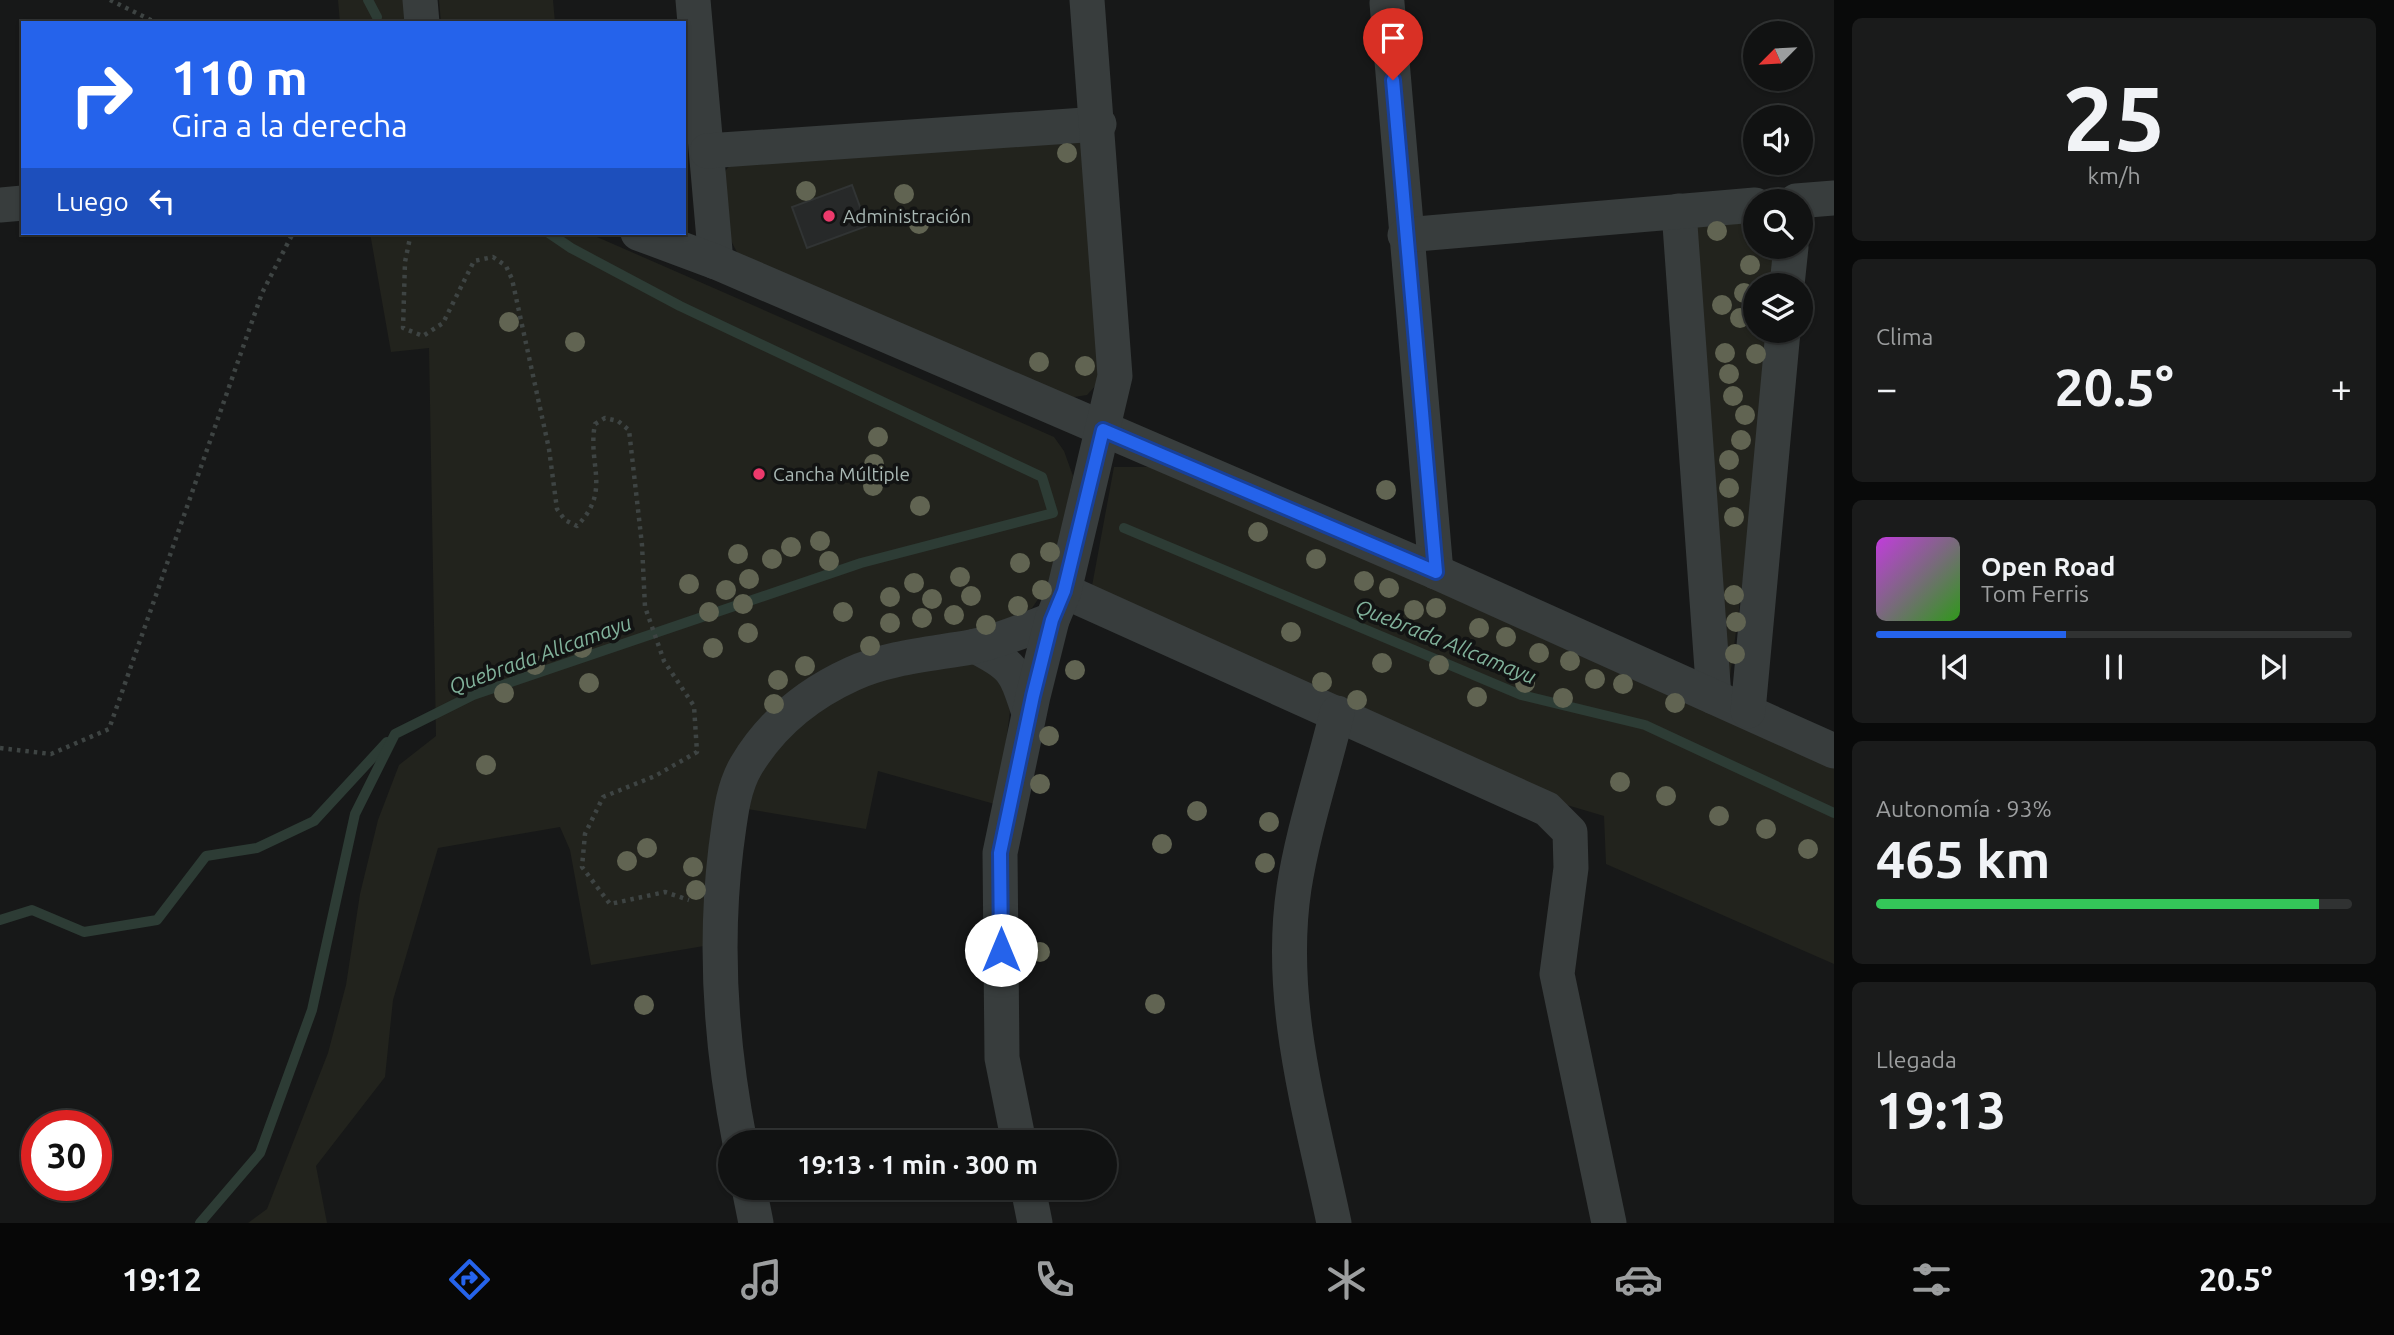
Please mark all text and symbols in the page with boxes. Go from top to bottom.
pin [1363,8,1423,80]
icon: arrive [1374,19,1412,57]
north arrow [1743,21,1813,91]
map controls [1743,21,1813,343]
icon: right [56,49,147,140]
text: 110 m [171,49,308,104]
text: 25 [2063,66,2165,168]
button: sound [1743,105,1813,175]
text: Gira a la derecha [171,107,408,143]
text: km/h [2087,163,2141,188]
icon: left [143,182,181,220]
text: Luego [56,187,129,216]
button: search [1743,189,1813,259]
place label: Administración [843,205,971,227]
marker: Administración [821,208,837,224]
button: layers [1743,273,1813,343]
text: Clima [1876,324,1933,349]
text: 20.5° [2054,358,2174,416]
text: − [1876,367,1897,409]
text: + [2331,367,2352,409]
place label: Cancha Múltiple [773,463,910,485]
marker: Cancha Múltiple [751,466,767,482]
text: Open Road [1981,552,2115,581]
text: Tom Ferris [1981,581,2089,606]
water label: Quebrada Allcamayu [1352,594,1540,689]
water label: Quebrada Allcamayu [445,610,635,699]
icon: previous [1936,648,1974,686]
icon: pause [2095,648,2133,686]
icon: next [2254,648,2292,686]
text: Autonomía · 93% [1876,796,2052,821]
text: 465 km [1876,830,2050,888]
position arrow [964,913,1038,987]
text: Llegada [1876,1047,1957,1072]
text: 19:13 [1876,1081,2006,1139]
speed limit sign: 30 [21,1110,112,1201]
text: 19:13 · 1 min · 300 m [797,1150,1038,1179]
icon: directions [445,1255,494,1304]
icon: music [737,1255,786,1304]
icon: phone [1030,1255,1079,1304]
icon: climate [1322,1255,1371,1304]
icon: car [1614,1255,1663,1304]
icon: filters [1907,1255,1956,1304]
text: 19:12 [122,1261,202,1297]
text: 20.5° [2199,1261,2272,1297]

